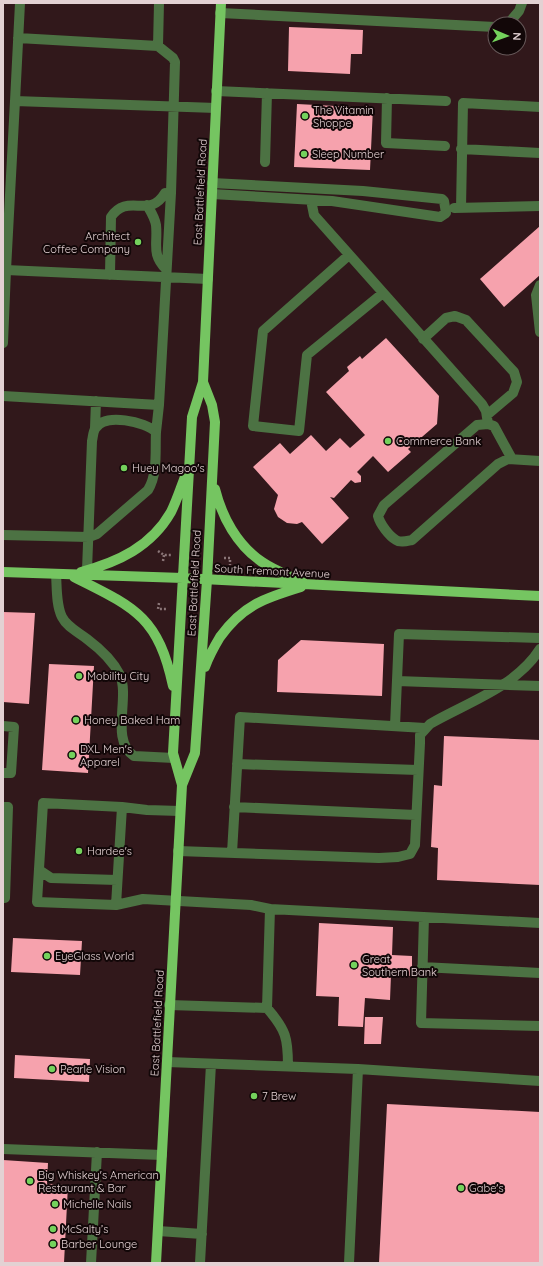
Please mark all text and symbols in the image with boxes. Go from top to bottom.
north arrow [487,16,527,56]
text: N [510,32,524,41]
place label: The Vitamin Shoppe [313,103,374,130]
marker: The Vitamin Shoppe [300,111,310,121]
street label: East Battlefield Road [190,138,210,246]
place label: Sleep Number [312,147,385,161]
marker: Sleep Number [299,149,309,159]
place label: Architect Coffee Company [43,229,130,256]
marker: Architect Coffee Company [133,237,143,247]
place label: Commerce Bank [396,434,481,448]
marker: Commerce Bank [383,436,393,446]
place label: Huey Magoo's [132,461,205,475]
marker: Huey Magoo's [119,463,129,473]
street label: East Battlefield Road [184,529,204,637]
street label: South Fremont Avenue [214,561,330,581]
place label: Mobility City [87,669,149,683]
marker: Mobility City [74,671,84,681]
place label: Honey Baked Ham [84,713,180,727]
marker: Honey Baked Ham [71,715,81,725]
place label: DXL Men's Apparel [80,742,132,769]
marker: DXL Men's Apparel [67,750,77,760]
place label: Hardee's [87,844,132,858]
marker: Hardee's [74,846,84,856]
place label: EyeGlass World [55,949,134,963]
marker: EyeGlass World [42,951,52,961]
place label: Great Southern Bank [362,952,437,979]
marker: Great Southern Bank [349,960,359,970]
street label: East Battlefield Road [147,969,167,1077]
place label: Pearle Vision [60,1062,125,1076]
marker: Pearle Vision [47,1064,57,1074]
place label: 7 Brew [262,1089,296,1103]
marker: 7 Brew [249,1091,259,1101]
place label: Big Whiskey's American Restaurant & Bar [38,1168,159,1195]
marker: Big Whiskey's American Restaurant & Bar [25,1176,35,1186]
place label: Gabe's [469,1181,504,1195]
marker: Gabe's [456,1183,466,1193]
place label: Michelle Nails [63,1197,132,1211]
marker: Michelle Nails [50,1199,60,1209]
place label: McSalty’s [61,1222,108,1236]
marker: McSalty’s [48,1224,58,1234]
place label: Barber Lounge [61,1237,137,1251]
marker: Barber Lounge [48,1239,58,1249]

